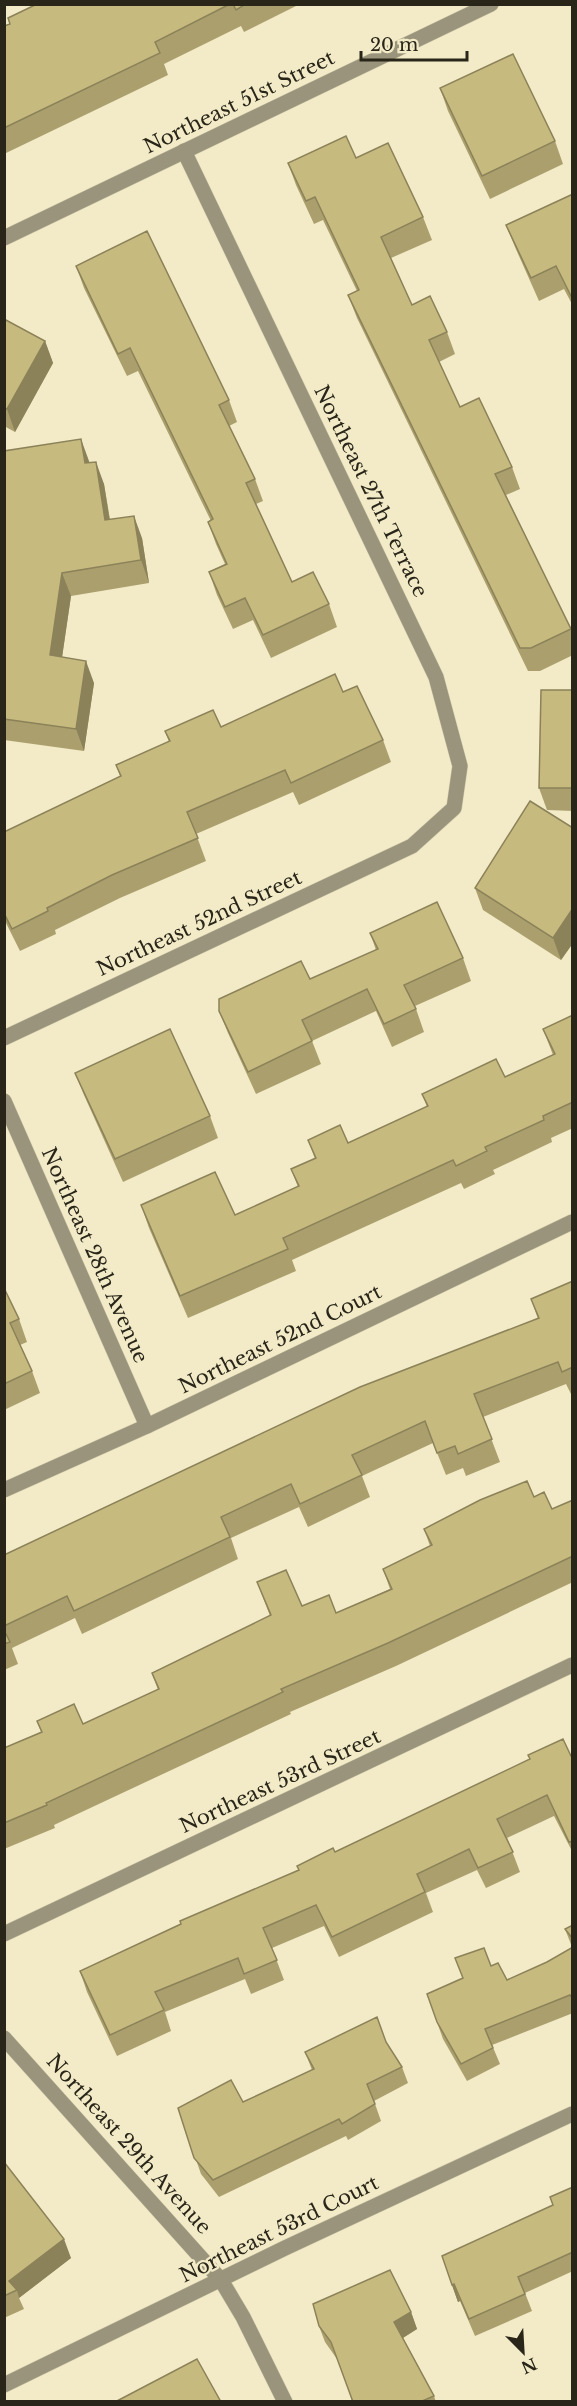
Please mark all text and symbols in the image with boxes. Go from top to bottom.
scale bar [361,24,468,62]
text: 20 m [370,34,418,56]
street label: Northeast 51st Street [140,45,339,159]
street label: Northeast 27th Terrace [309,381,433,601]
street label: Northeast 52nd Street [93,865,306,981]
street label: Northeast 28th Avenue [37,1144,153,1366]
street label: Northeast 52nd Court [175,1279,386,1399]
street label: Northeast 53rd Street [176,1724,385,1838]
street label: Northeast 29th Avenue [42,2049,216,2239]
street label: Northeast 53rd Court [176,2170,383,2288]
north arrow [493,2322,553,2382]
text: N [518,2354,540,2378]

